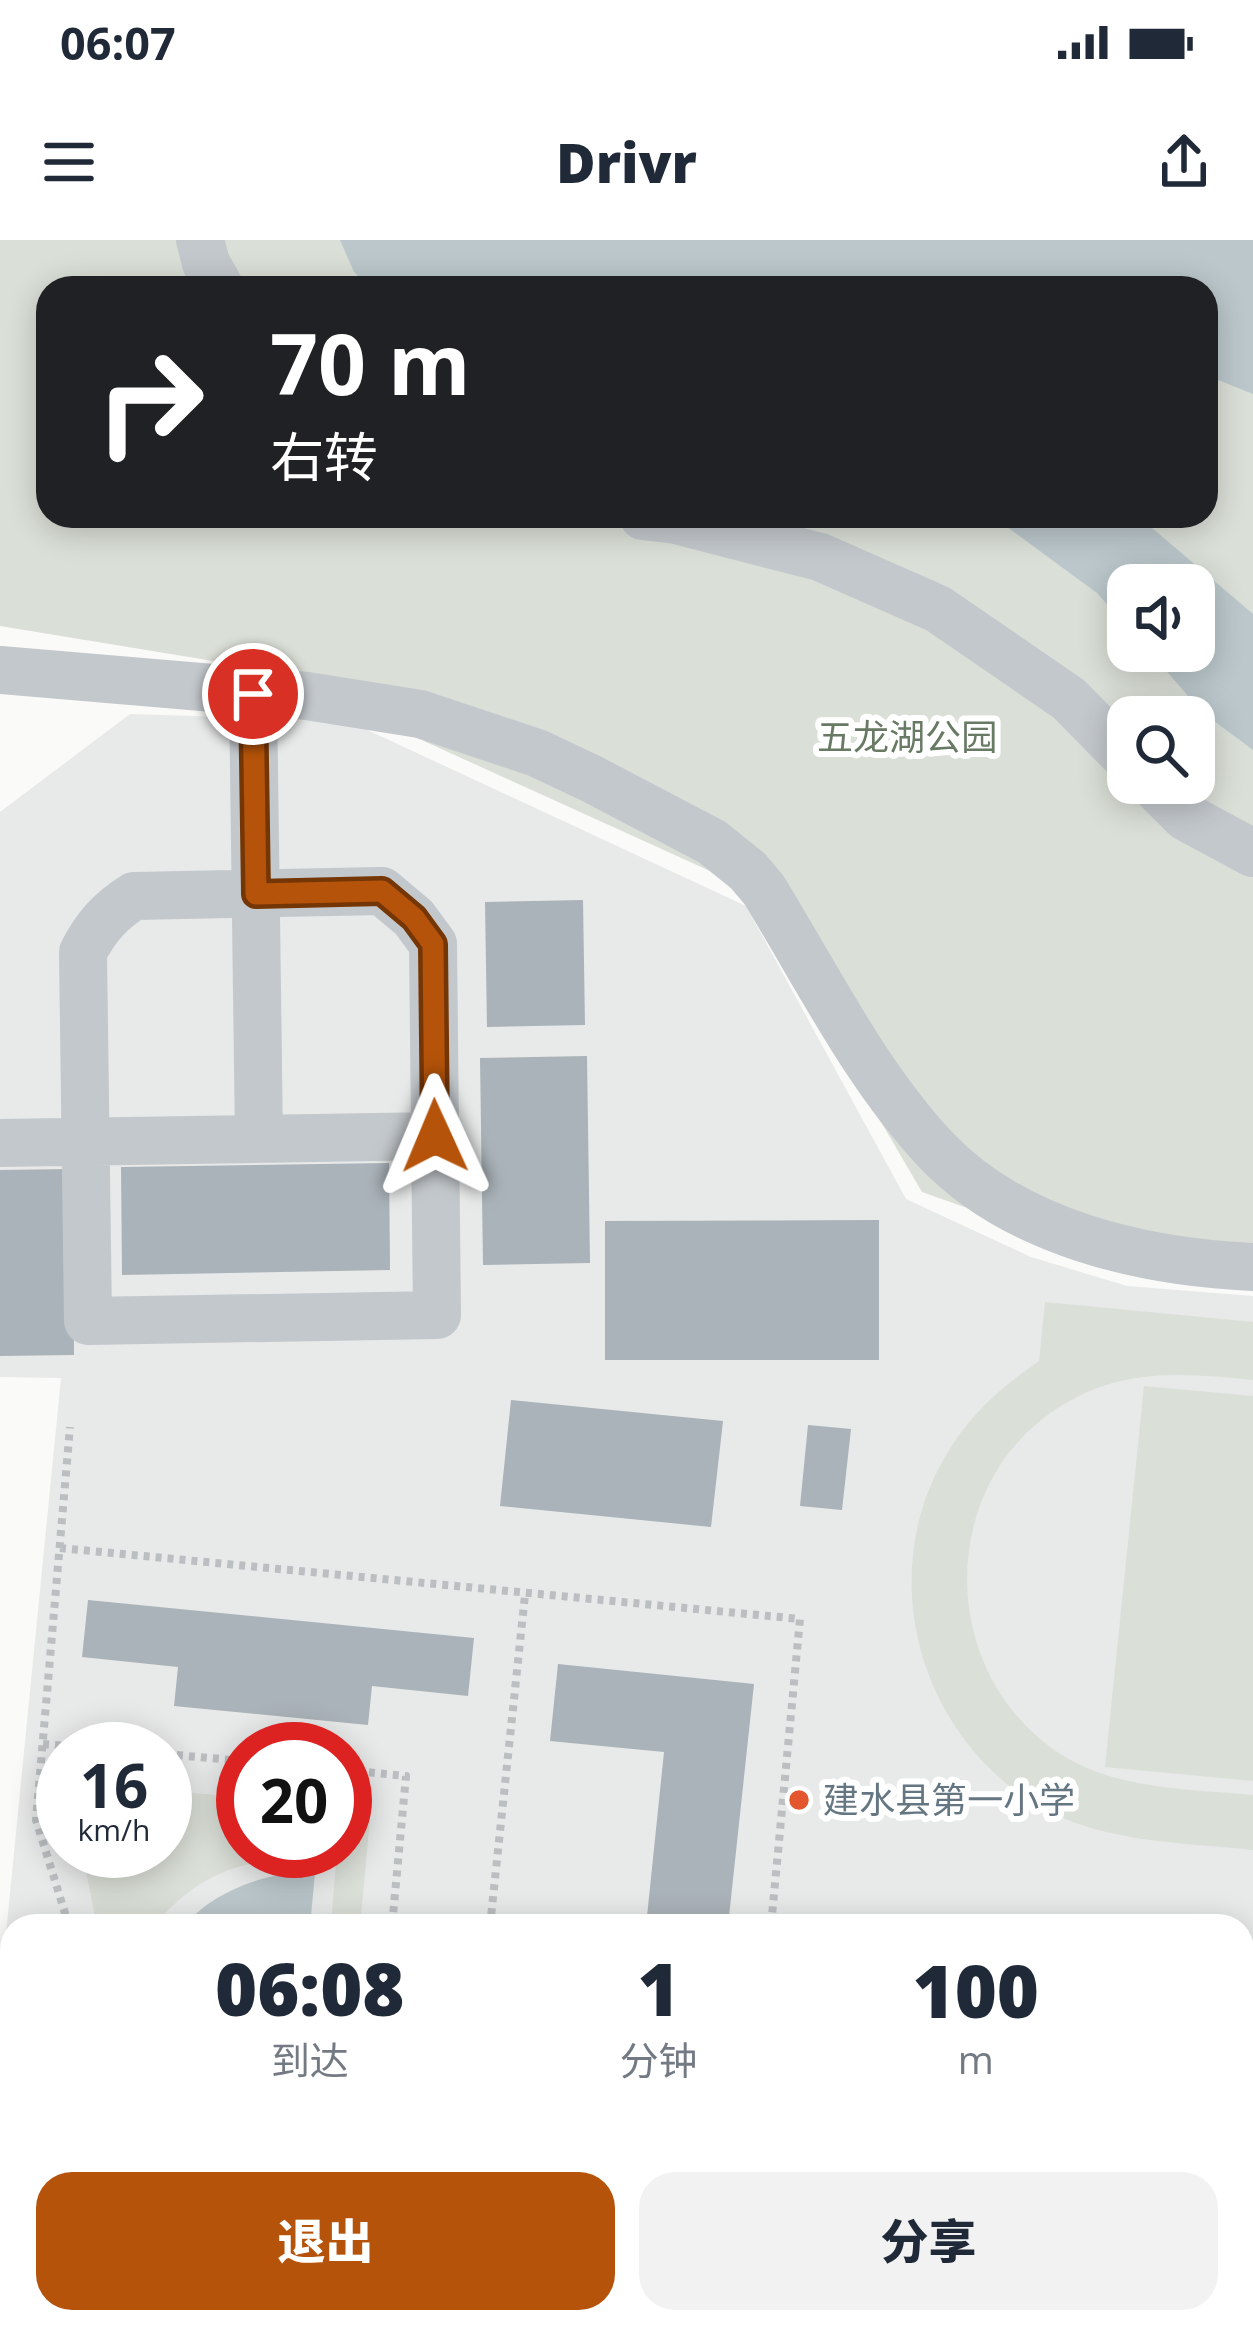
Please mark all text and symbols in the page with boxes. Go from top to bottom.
text: 06:07 [60,12,176,73]
text: Drivr [556,125,697,199]
icon: menu [36,129,102,195]
icon: share [1151,129,1217,195]
text: 70 m [270,305,470,420]
icon: right [72,324,228,480]
text: 右转 [270,419,378,493]
map controls [1107,564,1215,804]
button: sound [1107,564,1215,672]
pin [202,643,304,745]
icon: arrive [220,661,286,727]
button: search [1107,696,1215,804]
park label: 五龙湖公园 [817,712,997,761]
position arrow [372,1073,498,1199]
speed limit sign: 20 [216,1722,372,1878]
text: 16 [80,1744,148,1826]
place label: 建水县第一小学 [823,1775,1075,1824]
marker: 建水县第一小学 [786,1787,812,1813]
text: km/h [78,1809,150,1850]
text: 06:08 [215,1939,405,2037]
text: 1 [637,1939,680,2037]
text: 100 [912,1941,1039,2039]
text: m [958,2032,994,2085]
text: 到达 [271,2033,349,2086]
text: 分钟 [619,2033,697,2086]
button: 退出 [36,2172,615,2310]
button: 分享 [639,2172,1218,2310]

